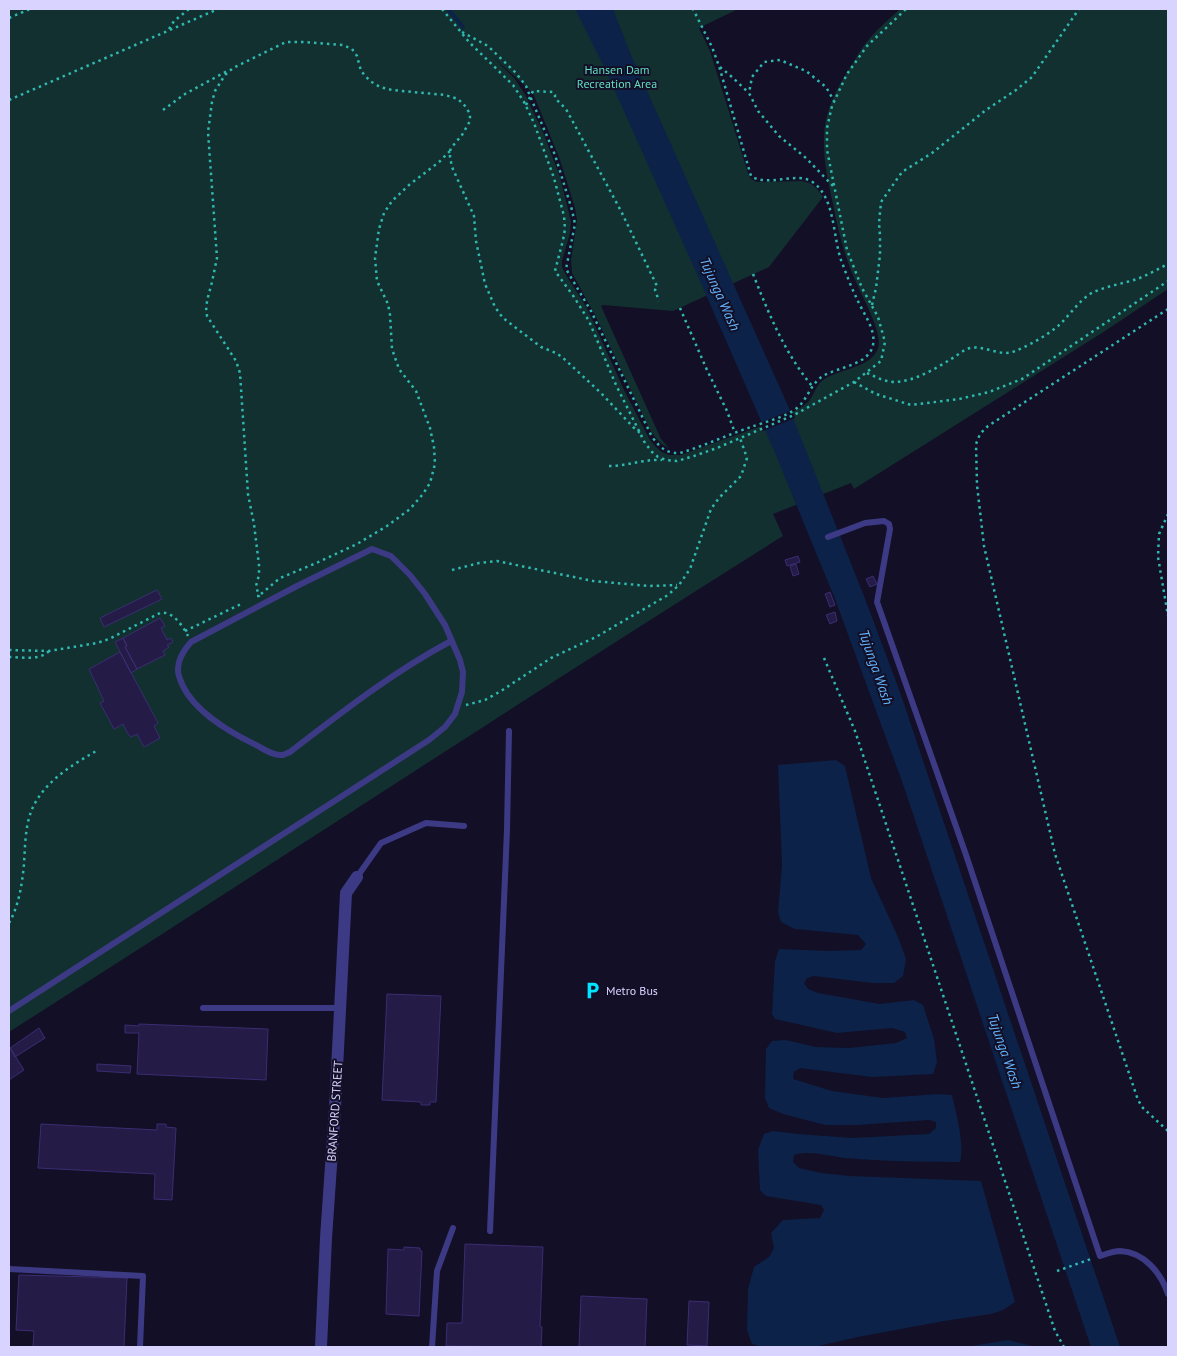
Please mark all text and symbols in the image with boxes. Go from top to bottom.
park label: Hansen Dam Recreation Area [577,62,657,91]
water label: Tujunga Wash [696,254,744,334]
water label: Tujunga Wash [855,627,897,707]
parking icon: Metro Bus [582,981,602,1001]
place label: Metro Bus [606,983,658,998]
water label: Tujunga Wash [984,1011,1026,1091]
street label: BRANFORD STREET [323,1060,346,1162]

